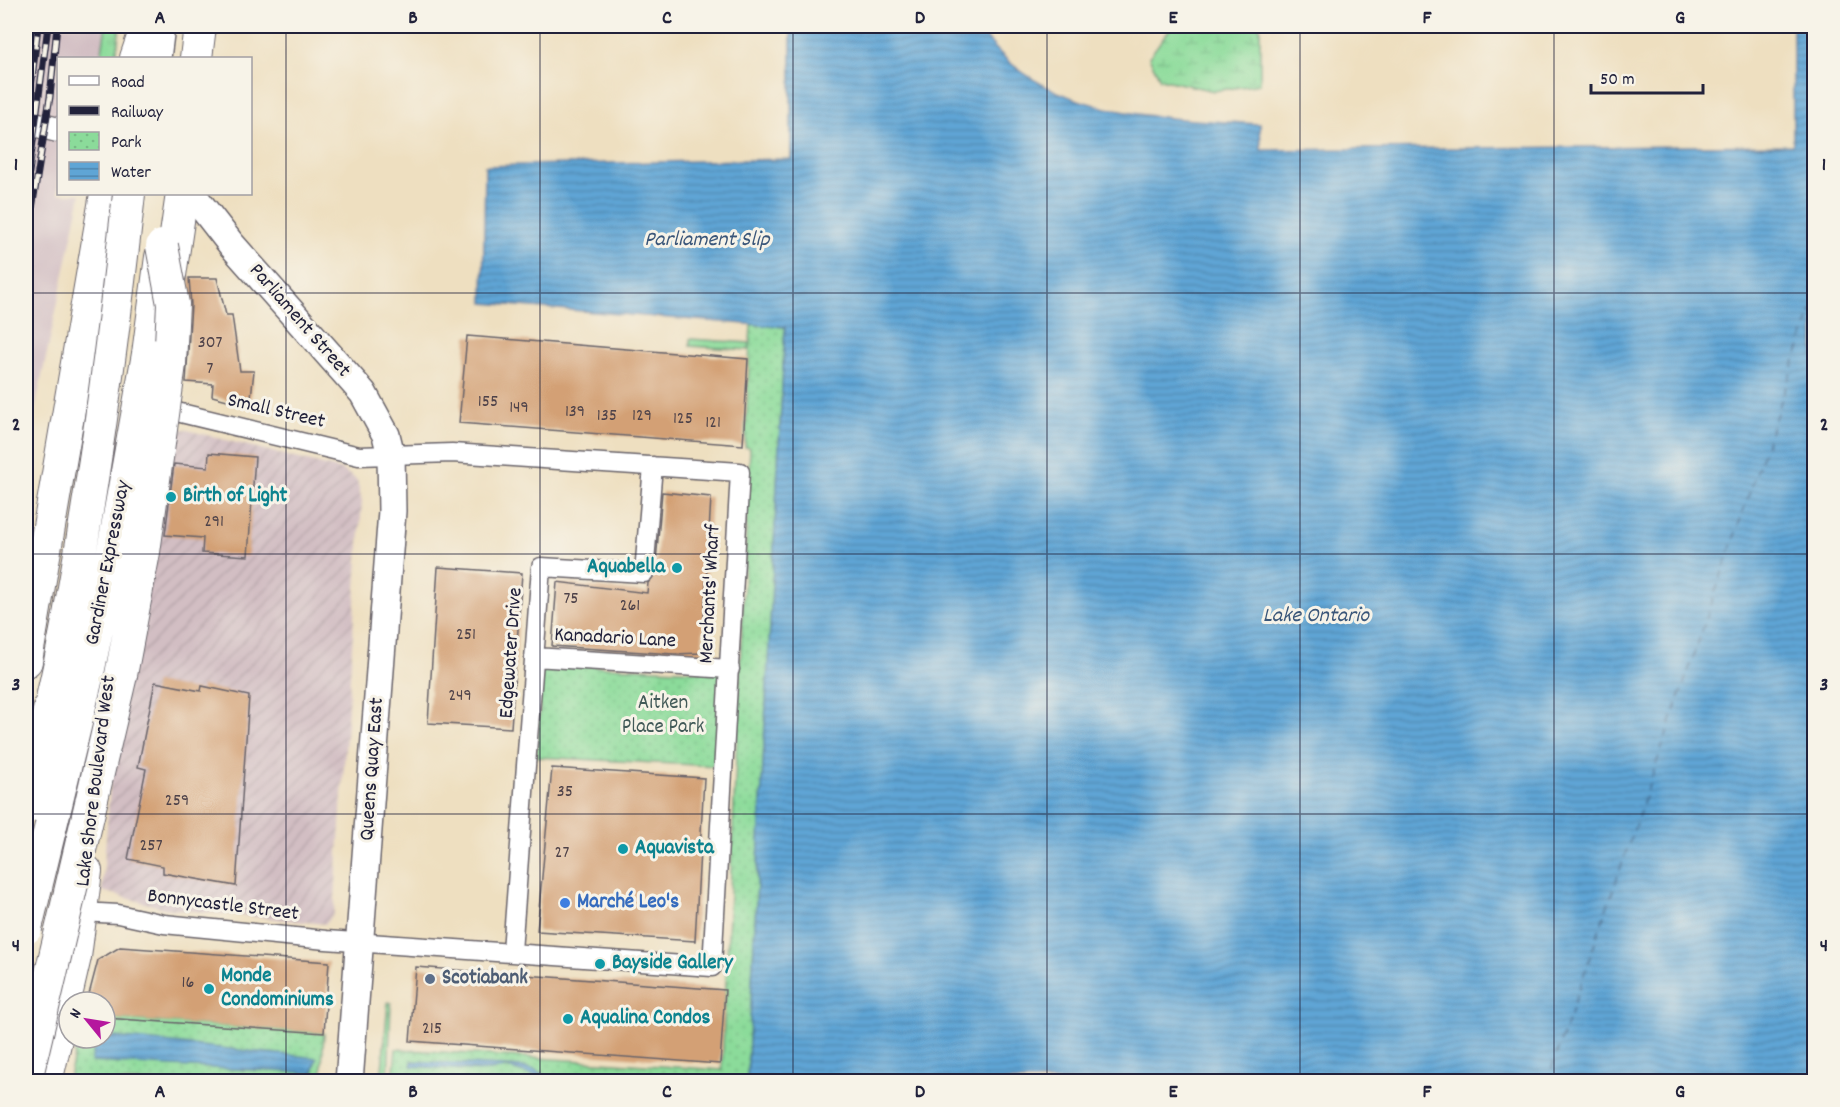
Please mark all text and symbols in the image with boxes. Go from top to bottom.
text: A [155,5,166,33]
text: B [408,5,418,33]
text: C [662,5,672,33]
text: D [915,5,926,33]
text: E [1168,5,1178,33]
text: F [1423,5,1433,33]
text: G [1675,5,1685,33]
legend [57,57,252,195]
scale bar [1591,57,1704,95]
text: 50 m [1600,68,1635,93]
text: Road [111,71,145,96]
text: Railway [111,101,164,126]
text: Park [111,131,142,156]
text: 1 [14,152,18,180]
text: 1 [1822,152,1826,180]
text: Water [111,161,151,186]
water label: Parliament Slip [644,225,770,256]
street label: Parliament Street [241,257,357,385]
house number: 307 [198,331,222,356]
house number: 7 [207,357,214,382]
street label: Small Street [224,386,328,438]
house number: 155 [478,390,498,415]
house number: 149 [509,396,529,421]
house number: 139 [565,400,585,425]
house number: 135 [597,404,617,429]
house number: 129 [632,404,652,429]
house number: 125 [673,407,693,432]
house number: 121 [705,411,721,436]
text: 2 [12,412,20,440]
text: 2 [1820,412,1828,440]
street label: Gardiner Expressway [78,478,140,648]
place label: Birth of Light [183,482,288,512]
marker: Birth of Light [164,490,178,504]
house number: 291 [204,510,224,535]
street label: Merchants' Wharf [692,523,730,664]
place label: Aquabella [587,553,666,583]
marker: Aquabella [670,561,684,575]
street label: Edgewater Drive [492,586,532,720]
house number: 75 [563,587,579,612]
house number: 261 [620,594,640,619]
water label: Lake Ontario [1263,601,1370,632]
street label: Kanadario Lane [553,621,677,657]
house number: 251 [456,623,476,648]
text: 3 [12,672,20,700]
text: 3 [1820,672,1828,700]
street label: Lake Shore Boulevard West [69,673,125,888]
house number: 249 [448,684,472,709]
park label: Aitken Place Park [622,689,704,743]
street label: Queens Quay East [353,696,393,842]
house number: 35 [557,780,573,805]
house number: 259 [165,789,189,814]
house number: 257 [139,834,163,859]
place label: Aquavista [635,834,715,864]
house number: 27 [555,841,569,866]
marker: Aquavista [616,842,630,856]
street label: Bonnycastle Street [146,882,301,930]
place label: Marché Leo's [577,888,679,918]
marker: Marché Leo's [558,896,572,910]
text: 4 [12,933,20,961]
text: 4 [1820,933,1828,961]
place label: Bayside Gallery [612,949,734,979]
marker: Bayside Gallery [593,957,607,971]
place label: Monde Condominiums [221,962,334,1016]
place label: Scotiabank [442,964,528,994]
house number: 16 [182,971,194,996]
marker: Scotiabank [423,972,437,986]
marker: Monde Condominiums [202,982,216,996]
north arrow [57,990,117,1050]
text: N [64,1004,88,1023]
place label: Aqualina Condos [580,1004,711,1034]
marker: Aqualina Condos [561,1012,575,1026]
house number: 215 [422,1017,442,1042]
text: A [155,1079,166,1107]
text: B [408,1079,418,1107]
text: C [662,1079,672,1107]
text: D [915,1079,926,1107]
text: E [1168,1079,1178,1107]
text: F [1423,1079,1433,1107]
text: G [1675,1079,1685,1107]

